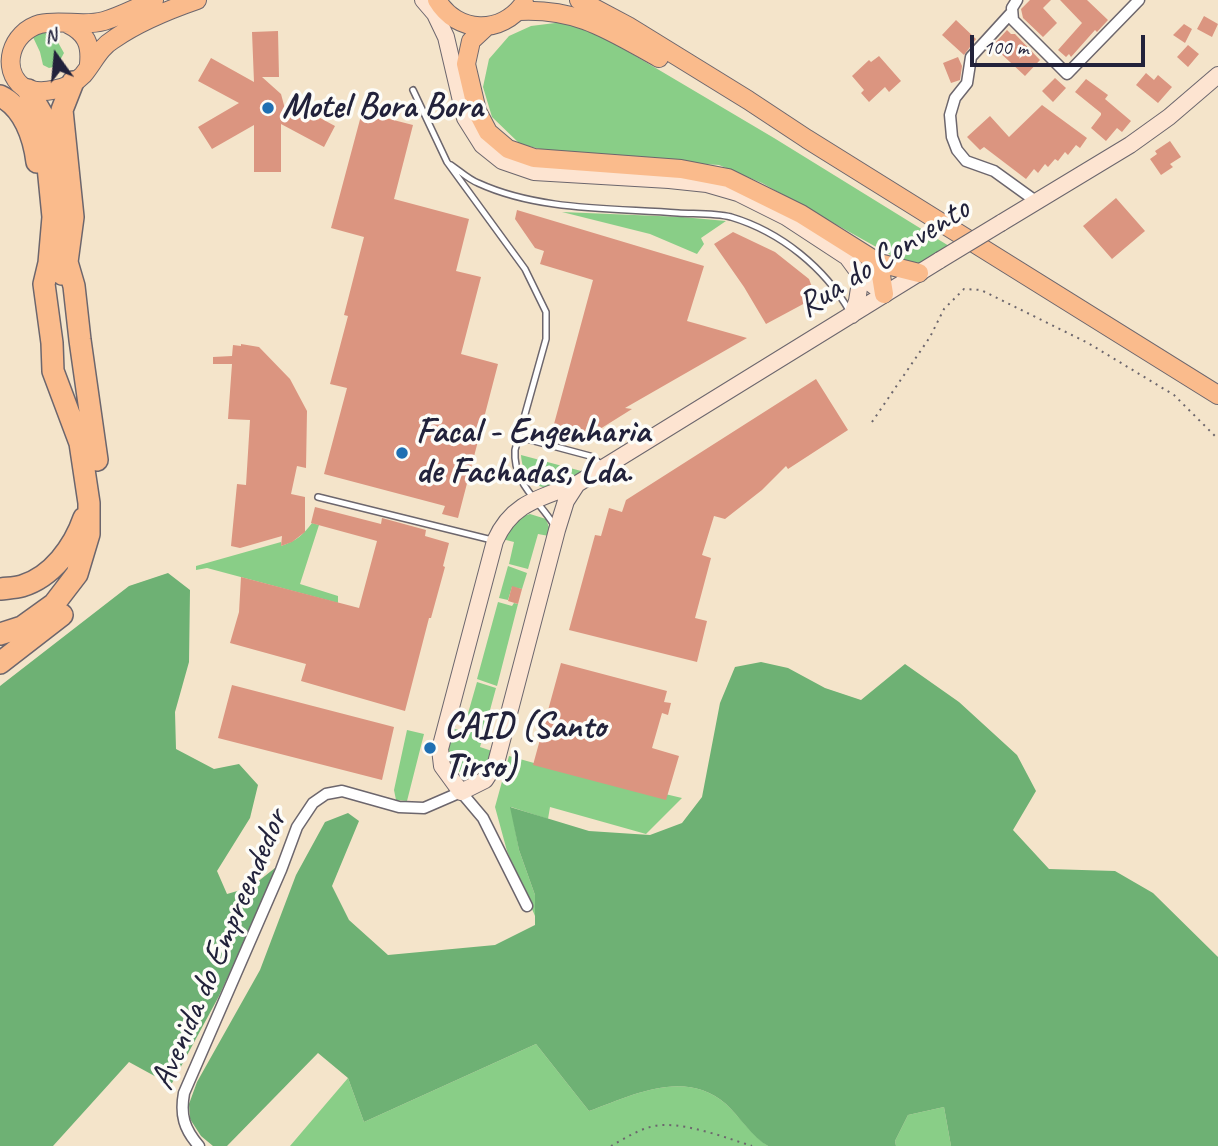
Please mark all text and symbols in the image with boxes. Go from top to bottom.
north arrow [21,21,91,91]
scale bar [973,21,1148,65]
text: N [42,23,59,49]
text: 100 m [983,34,1028,60]
place label: Motel Bora Bora [282,87,482,129]
marker: Motel Bora Bora [260,100,276,116]
street label: Rua do Convento [790,189,978,327]
place label: Facal - Engenharia de Fachadas, Lda. [416,412,650,494]
marker: Facal - Engenharia de Fachadas, Lda. [394,445,410,461]
place label: CAID (Santo Tirso) [444,707,606,789]
marker: CAID (Santo Tirso) [422,740,438,756]
street label: Avenida do Empreendedor [142,804,298,1096]

